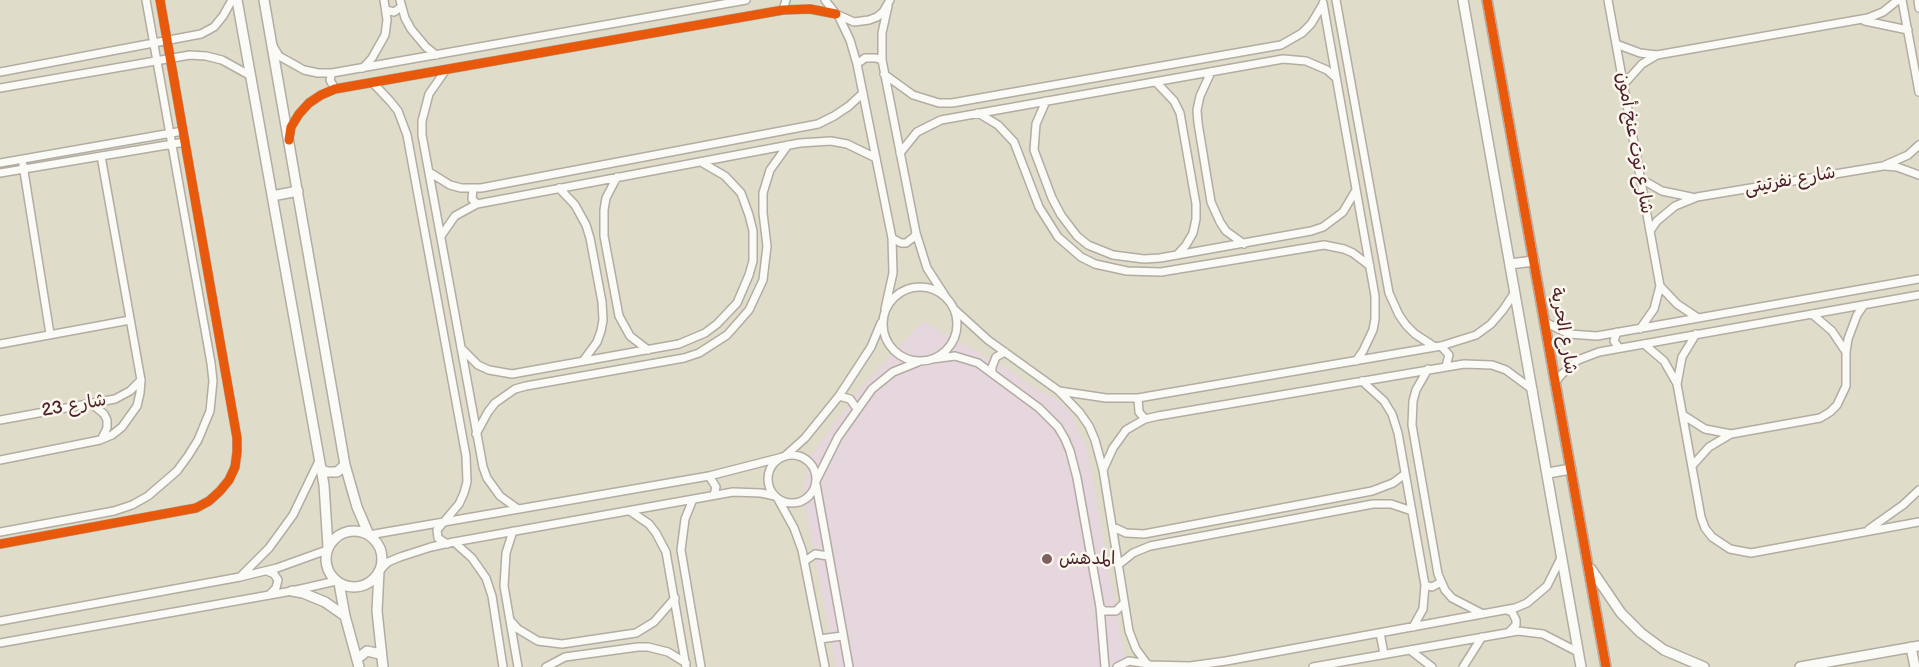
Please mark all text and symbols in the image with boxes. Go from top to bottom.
street label: شارع توت عنخ أمون [1611,70,1657,216]
street label: شارع نفرتيتى [1743,162,1837,200]
street label: شارع الحرية [1545,286,1581,376]
street label: شارع 23 [40,390,108,422]
place label: المدهش [1059,548,1115,570]
marker: المدهش [1040,552,1054,566]

